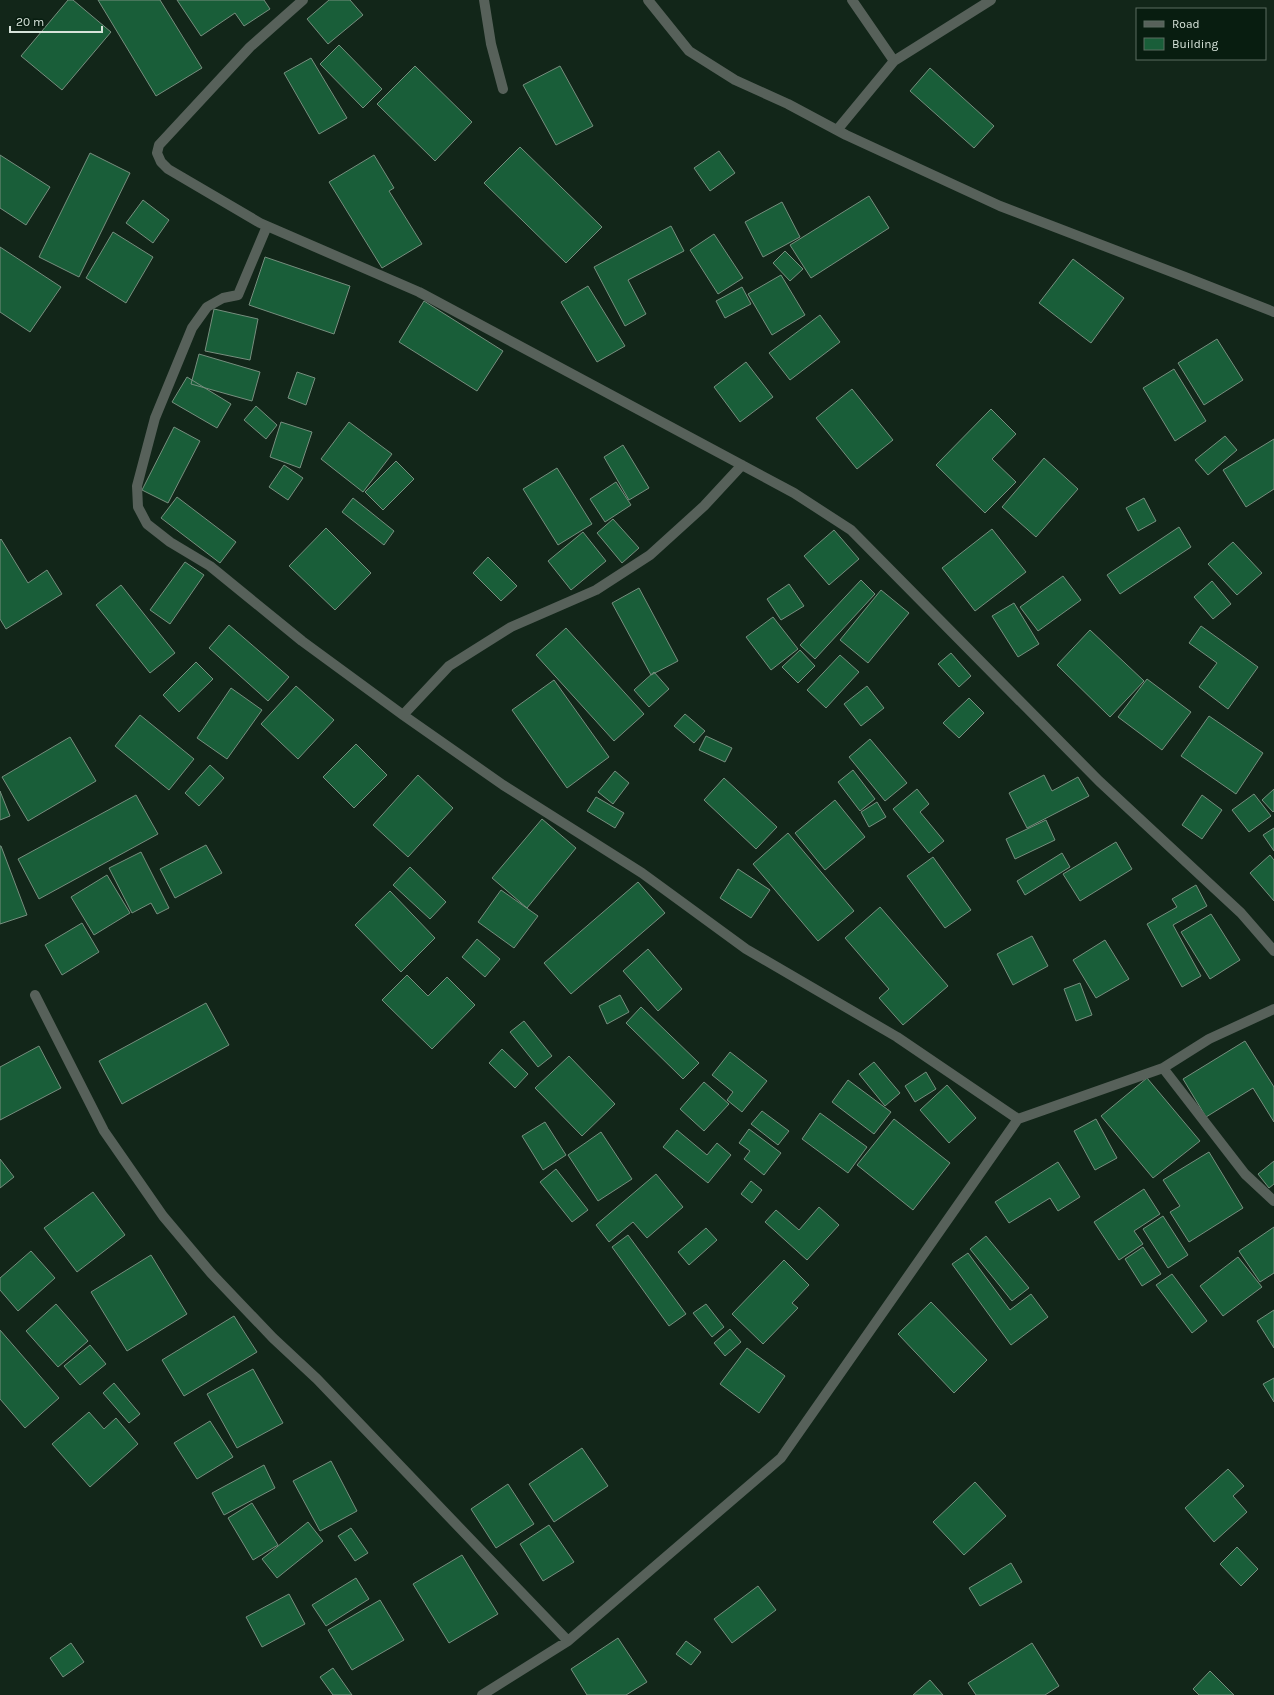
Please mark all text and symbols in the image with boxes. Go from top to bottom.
scale bar [10,8,102,34]
legend [1136,8,1266,60]
text: 20 m [16,15,44,29]
text: Road [1172,17,1200,31]
text: Building [1172,37,1219,51]

